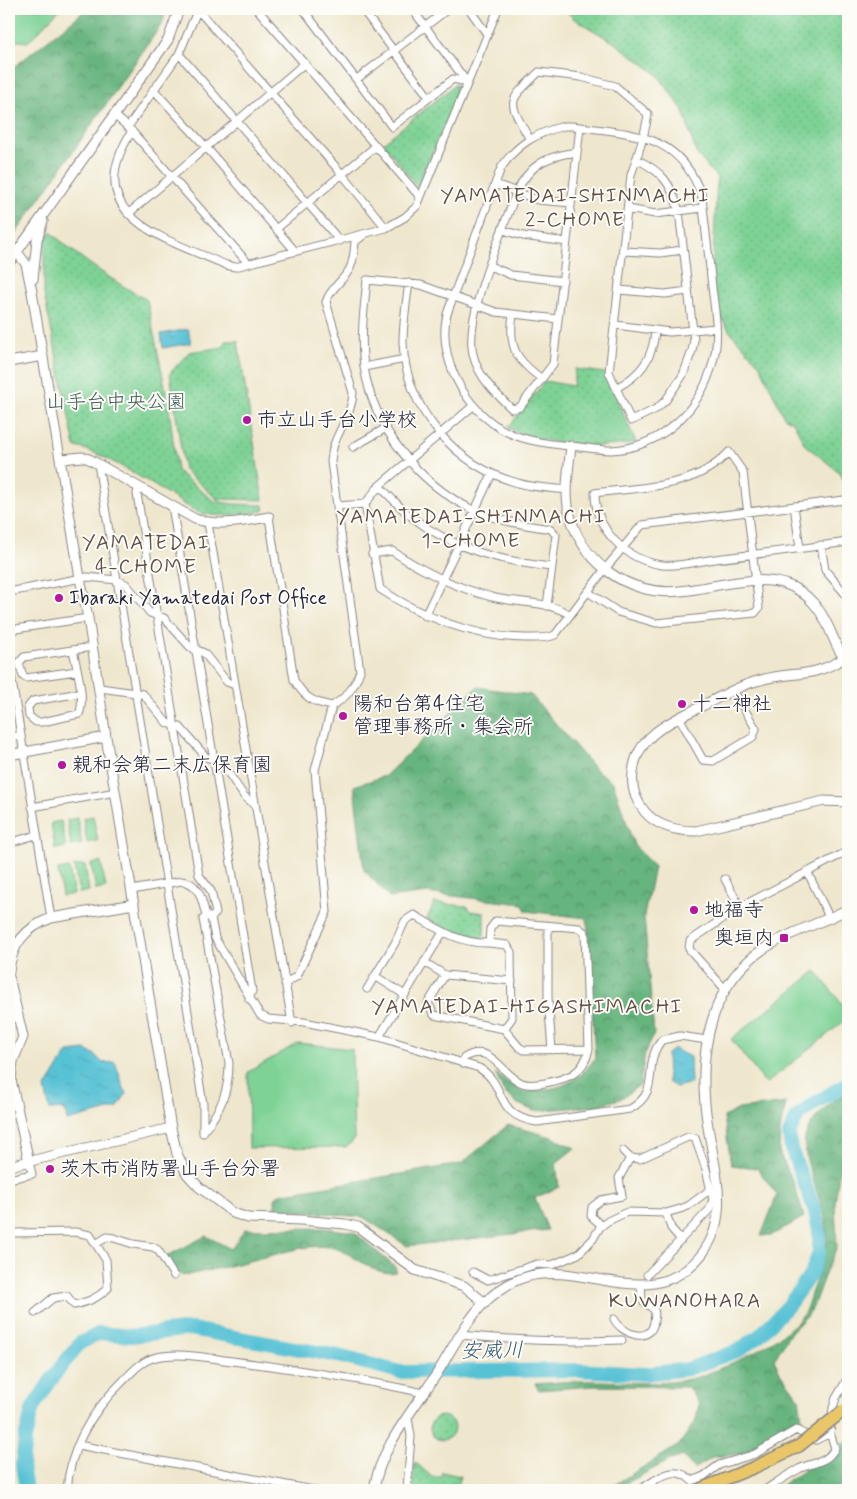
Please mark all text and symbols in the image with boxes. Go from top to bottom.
district label: YAMATEDAI-SHINMACHI 2-CHOME [440,182,710,234]
park label: 山手台中央公園 [46,389,186,416]
place label: 市立山手台小学校 [257,407,417,434]
marker: 市立山手台小学校 [241,414,253,426]
district label: YAMATEDAI-SHINMACHI 1-CHOME [336,503,606,555]
district label: YAMATEDAI 4-CHOME [82,529,210,581]
place label: Ibaraki Yamatedai Post Office [69,585,327,612]
marker: Ibaraki Yamatedai Post Office [53,592,65,604]
place label: 陽和台第4住宅 管理事務所・集会所 [353,691,533,741]
place label: 十二神社 [692,691,772,718]
marker: 十二神社 [676,698,688,710]
marker: 陽和台第4住宅 管理事務所・集会所 [337,710,349,722]
place label: 親和会第二末広保育園 [72,752,272,779]
marker: 親和会第二末広保育園 [56,759,68,771]
place label: 地福寺 [704,897,764,924]
marker: 地福寺 [688,904,700,916]
place label: 奥垣内 [714,925,774,952]
marker: 奥垣内 [778,932,790,944]
district label: YAMATEDAI-HIGASHIMACHI [372,993,682,1021]
place label: 茨木市消防署山手台分署 [60,1156,280,1183]
marker: 茨木市消防署山手台分署 [44,1163,56,1175]
district label: KUWANOHARA [609,1287,761,1315]
water label: 安威川 [460,1336,524,1366]

